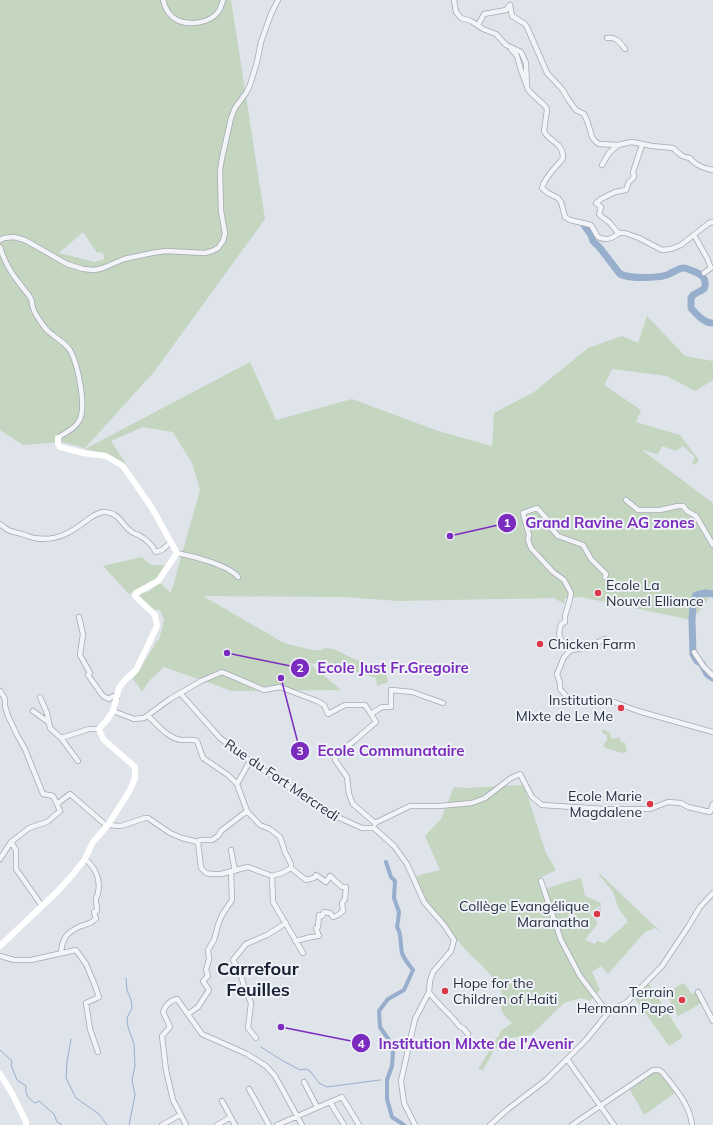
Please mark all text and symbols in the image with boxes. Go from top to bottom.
callout: Grand Ravine AG zones [497,509,702,536]
text: Grand Ravine AG zones [525,513,695,532]
text: 1 [503,515,511,530]
place label: Ecole La Nouvel Elliance [606,576,704,610]
marker: Ecole La Nouvel Elliance [593,588,603,598]
place label: Chicken Farm [548,635,636,653]
marker: Chicken Farm [535,639,545,649]
callout: Ecole Just Fr.Gregoire [290,654,477,681]
text: Ecole Just Fr.Gregoire [317,658,469,677]
text: 2 [296,660,304,675]
place label: Institution MIxte de Le Me [516,691,613,725]
marker: Institution MIxte de Le Me [616,703,626,713]
street label: Rue du Fort Mercredi [221,735,343,825]
callout: Ecole Communataire [290,737,473,764]
text: Ecole Communataire [317,741,465,760]
text: 3 [296,743,304,758]
place label: Ecole Marie Magdalene [568,787,642,821]
marker: Ecole Marie Magdalene [645,799,655,809]
place label: Collège Evangélique Maranatha [459,897,589,931]
marker: Collège Evangélique Maranatha [592,909,602,919]
district label: Carrefour Feuilles [217,957,300,1001]
place label: Hope for the Children of Haiti [453,974,557,1008]
place label: Terrain Hermann Pape [577,983,674,1017]
marker: Hope for the Children of Haiti [440,986,450,996]
marker: Terrain Hermann Pape [677,995,687,1005]
callout: Institution MIxte de l'Avenir [351,1030,582,1057]
text: Institution MIxte de l'Avenir [378,1034,574,1053]
text: 4 [357,1036,365,1051]

